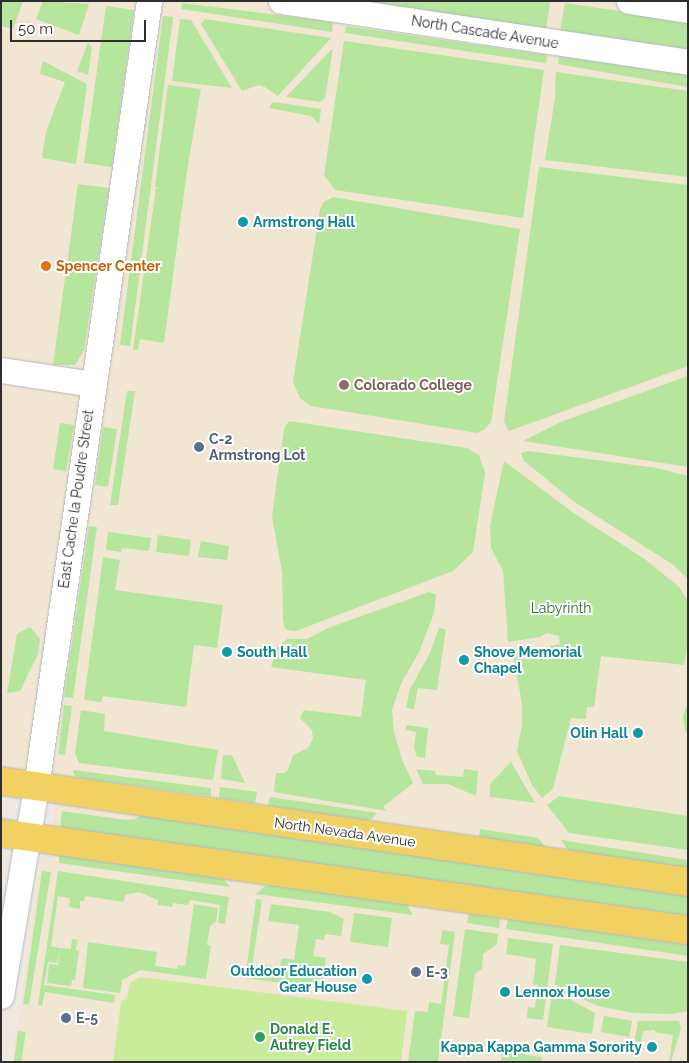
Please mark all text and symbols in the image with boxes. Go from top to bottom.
scale bar [12,10,149,42]
street label: North Cascade Avenue [410,12,560,52]
text: 50 m [18,20,53,38]
place label: Armstrong Hall [253,214,355,230]
marker: Armstrong Hall [237,216,249,228]
place label: Spencer Center [56,258,161,274]
marker: Spencer Center [40,260,52,272]
place label: Colorado College [354,377,472,393]
marker: Colorado College [338,379,350,391]
street label: East Cache la Poudre Street [55,409,97,589]
place label: C-2 Armstrong Lot [209,431,305,464]
marker: C-2 Armstrong Lot [193,441,205,453]
park label: Labyrinth [531,600,591,616]
place label: South Hall [237,644,307,660]
place label: Shove Memorial Chapel [474,644,582,676]
marker: South Hall [221,646,233,658]
marker: Shove Memorial Chapel [458,654,470,666]
place label: Olin Hall [570,725,628,741]
marker: Olin Hall [632,727,644,739]
street label: North Nevada Avenue [273,814,417,850]
place label: Outdoor Education Gear House [230,963,357,996]
place label: E-3 [426,964,448,980]
marker: E-3 [410,966,422,978]
marker: Outdoor Education Gear House [361,973,373,985]
place label: Lennox House [515,984,610,1000]
marker: Lennox House [499,986,511,998]
place label: E-5 [76,1010,98,1026]
marker: E-5 [60,1012,72,1024]
place label: Donald E. Autrey Field [270,1021,351,1054]
marker: Donald E. Autrey Field [254,1031,266,1043]
place label: Kappa Kappa Gamma Sorority [440,1039,642,1055]
marker: Kappa Kappa Gamma Sorority [646,1041,658,1053]

